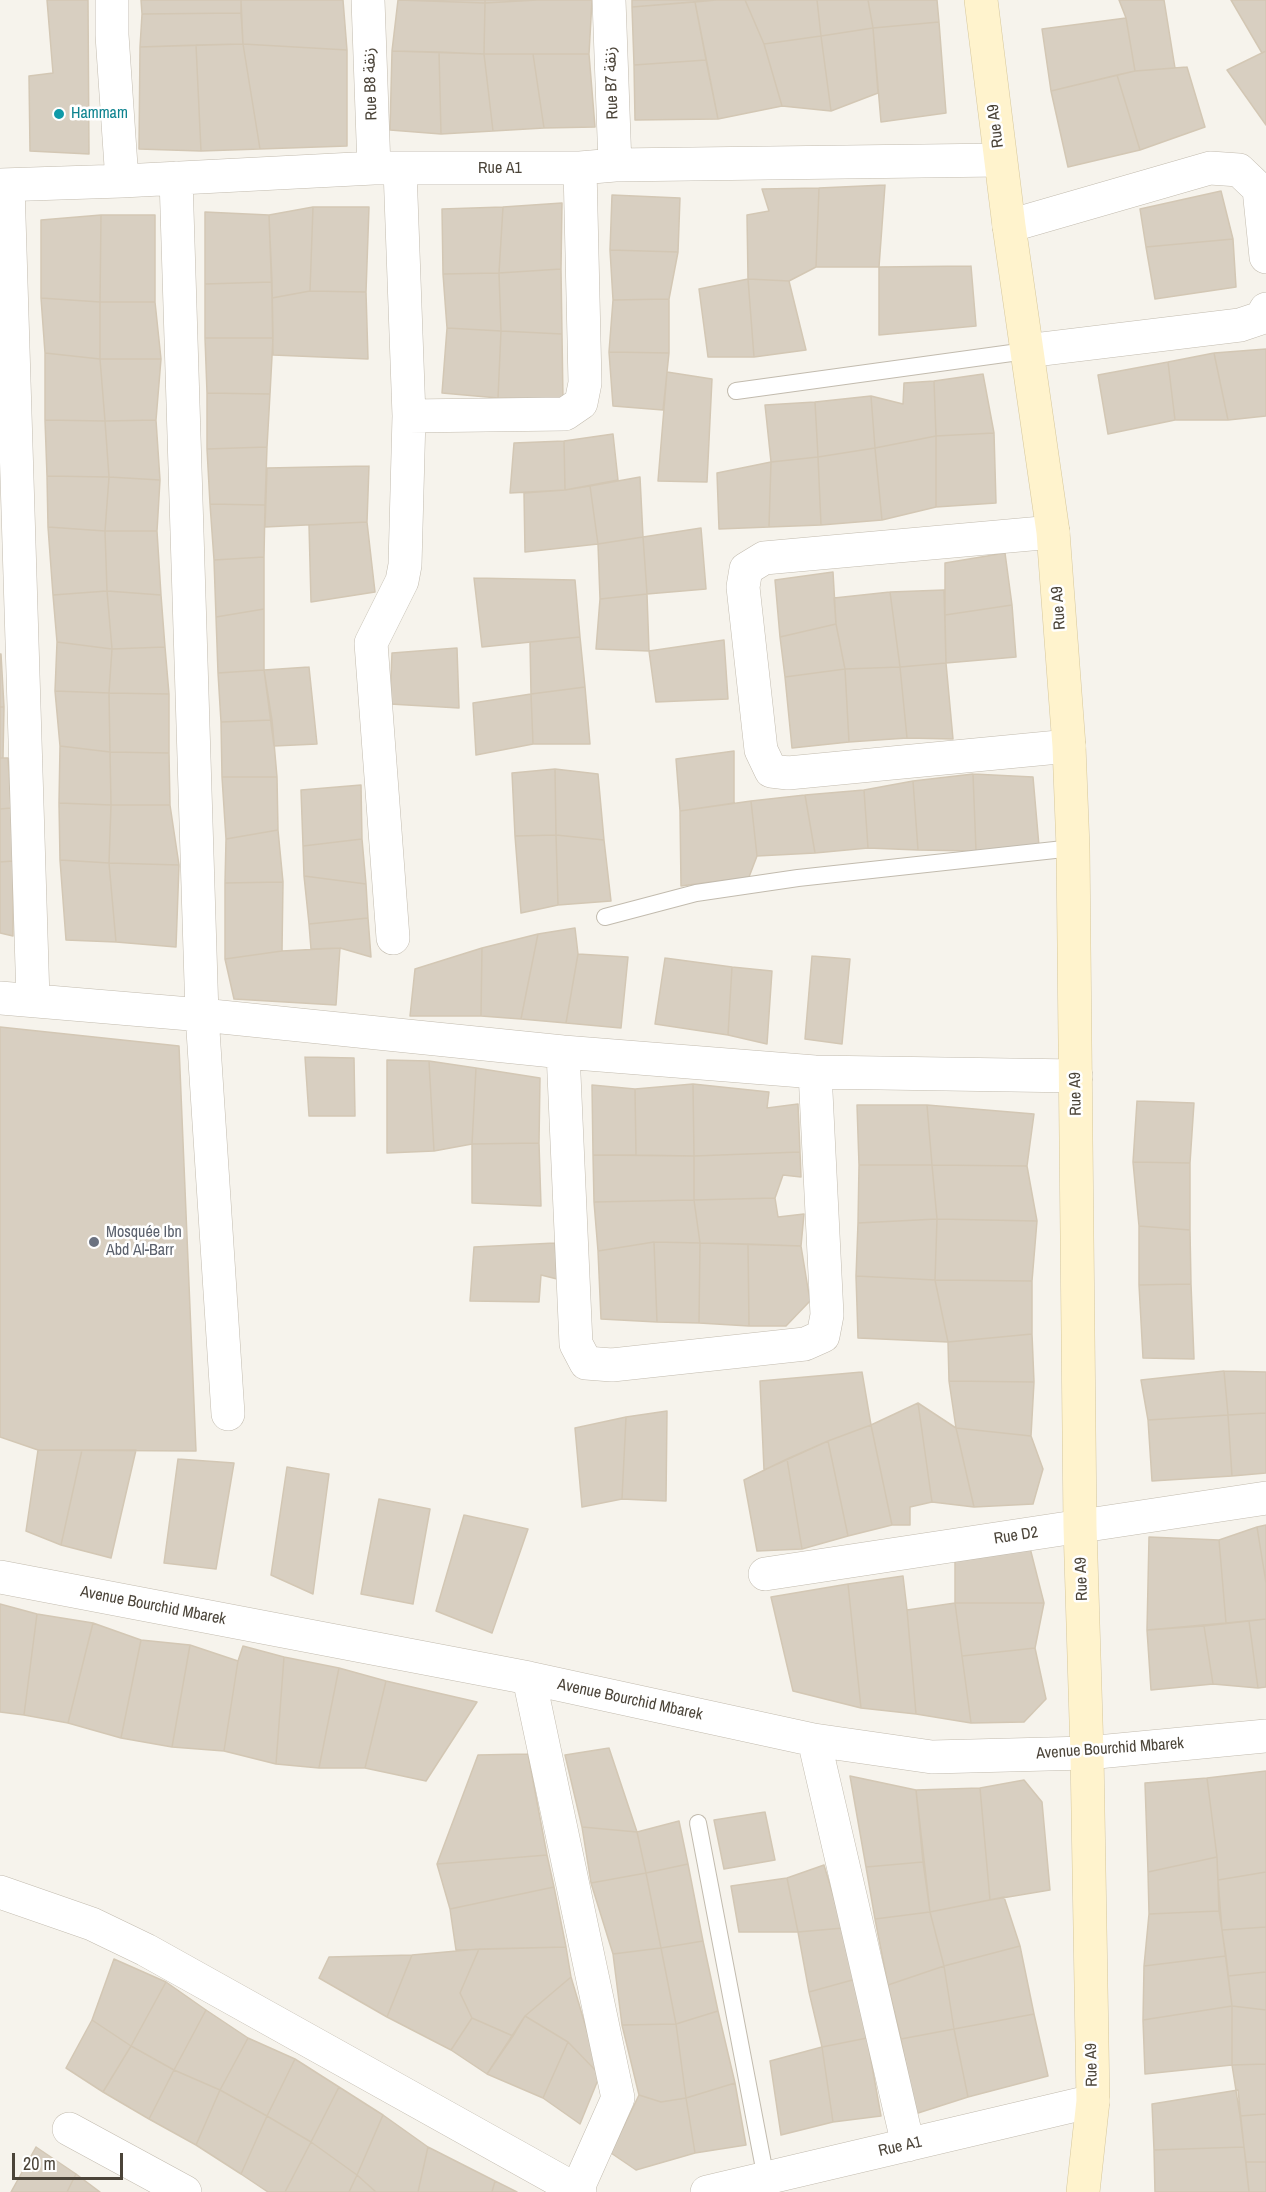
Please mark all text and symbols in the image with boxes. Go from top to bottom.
street label: Rue B7 زنقة [601,46,623,120]
street label: Rue B8 زنقة [360,47,382,121]
street label: Rue A9 [984,103,1008,149]
place label: Hammam [71,104,128,124]
marker: Hammam [52,107,66,121]
street label: Rue A1 [478,159,522,179]
street label: Rue A9 [1048,586,1070,630]
street label: Rue A9 [1066,1072,1086,1116]
place label: Mosquée Ibn Abd Al-Barr [106,1223,182,1261]
marker: Mosquée Ibn Abd Al-Barr [87,1235,101,1249]
street label: Rue D2 [993,1523,1039,1549]
street label: Rue A9 [1072,1557,1092,1601]
street label: Avenue Bourchid Mbarek [79,1582,227,1630]
street label: Avenue Bourchid Mbarek [556,1675,704,1725]
street label: Avenue Bourchid Mbarek [1036,1734,1184,1764]
street label: Rue A9 [1082,2043,1102,2087]
street label: Rue A1 [877,2133,923,2161]
scale bar [15,2141,126,2179]
text: 20 m [23,2151,56,2176]

